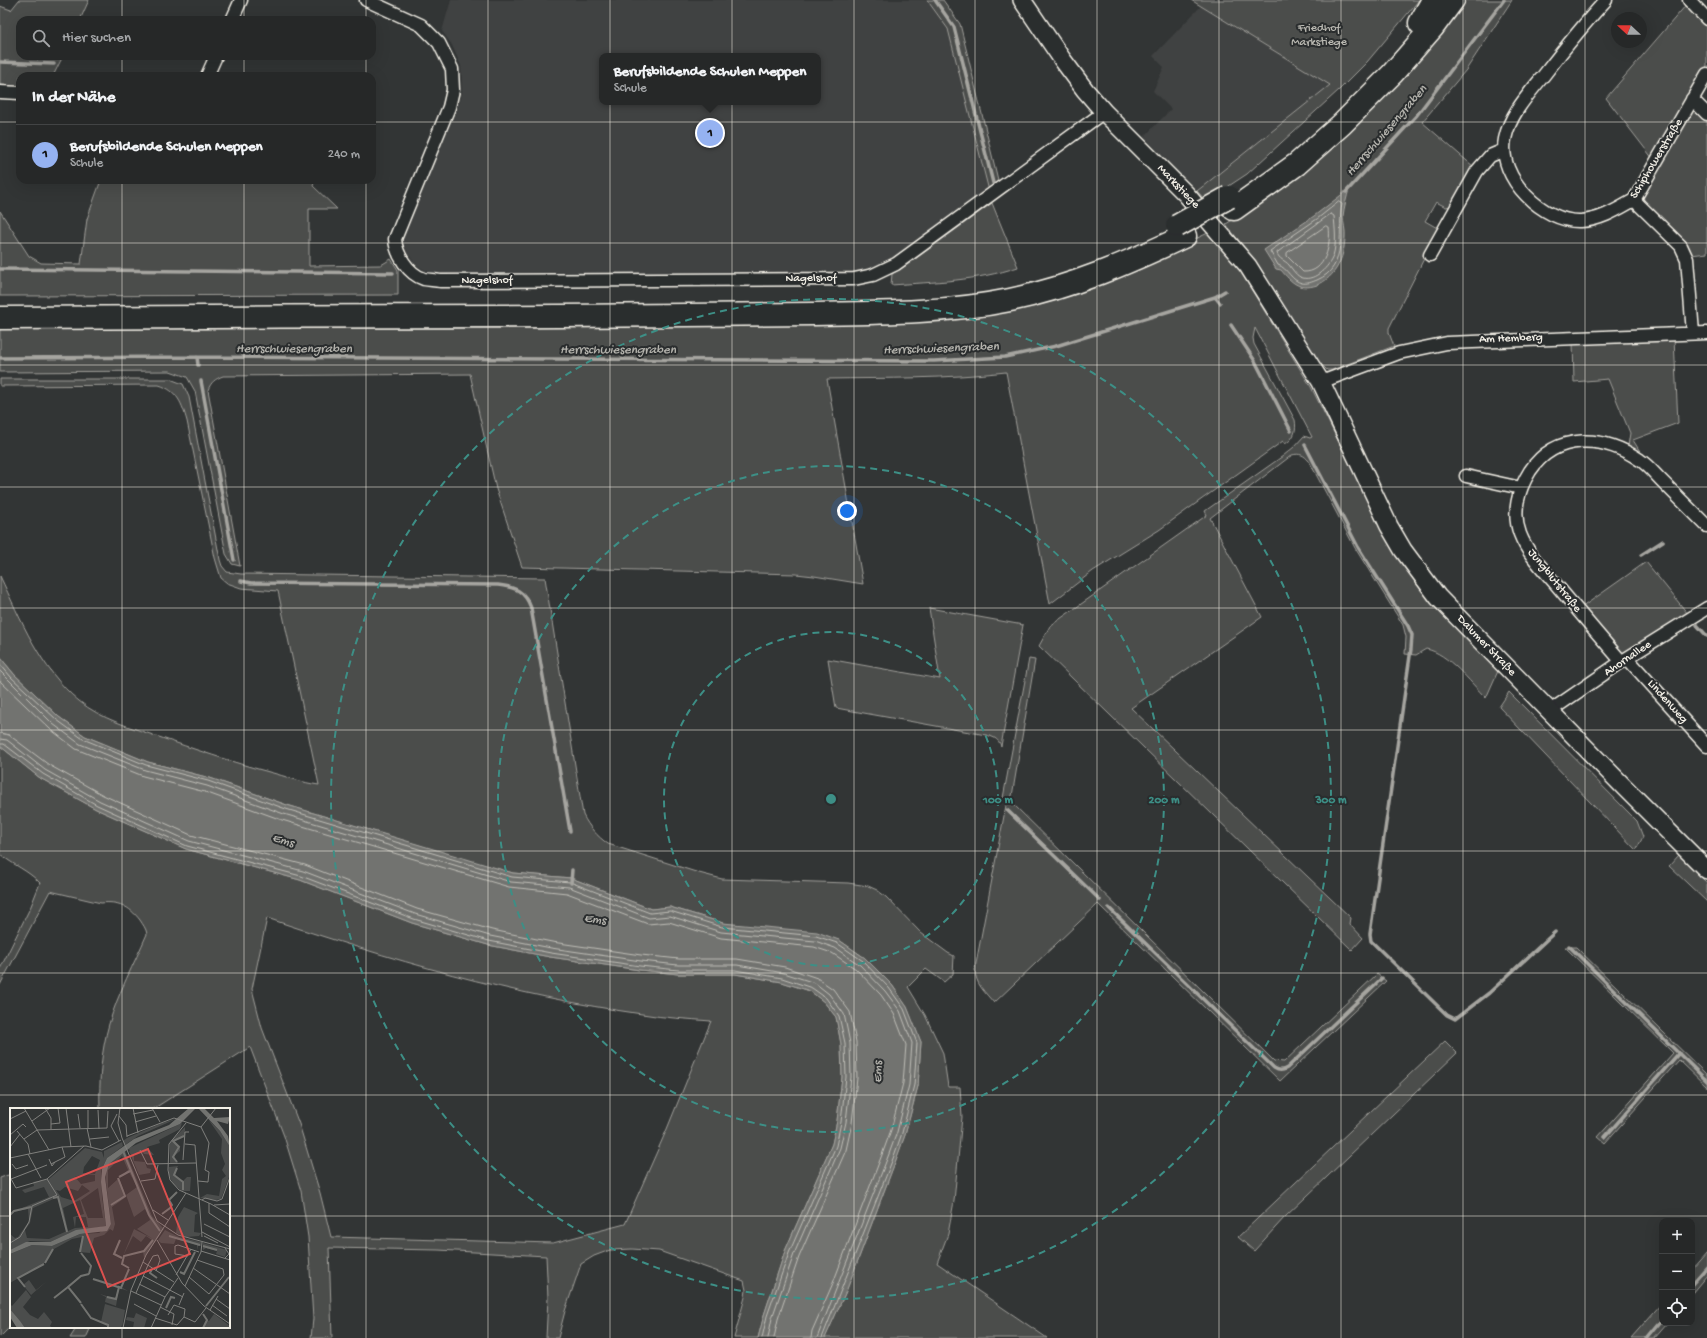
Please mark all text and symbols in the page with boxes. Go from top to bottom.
north arrow [1611,12,1647,48]
search box [16,16,376,60]
park label: Friedhof Markstiege [1291,22,1348,50]
icon: search [30,27,52,49]
text: Hier suchen [62,29,131,47]
popup [599,53,821,105]
text: Berufsbildende Schulen Meppen [614,63,806,81]
text: Schule [614,81,647,96]
water label: Herrschwiesengraben [1343,82,1431,180]
text: In der Nähe [32,88,115,108]
street label: Schiphowerstraße [1628,116,1687,201]
pin: 1 [697,118,723,148]
text: Berufsbildende Schulen Meppen [70,138,263,156]
text: 1 [42,147,48,162]
text: 240 m [328,147,360,162]
text: Schule [70,156,103,171]
street label: Markstiege [1154,162,1203,212]
street label: Nagelshof [786,272,838,286]
street label: Nagelshof [462,274,514,288]
street label: Am Hemberg [1479,331,1543,347]
water label: Herrschwiesengraben [883,339,1000,359]
water label: Herrschwiesengraben [236,342,353,357]
water label: Herrschwiesengraben [560,343,677,358]
your location [837,501,857,521]
street label: Jungblutstraße [1524,546,1584,616]
street label: Dalumer Straße [1453,612,1519,680]
street label: Ahornallee [1602,638,1655,680]
street label: Lindenweg [1644,677,1690,727]
centre of rings [824,792,838,806]
text: 100 m [982,794,1013,808]
text: 200 m [1149,794,1180,808]
text: 300 m [1314,794,1347,808]
water label: Ems [270,831,297,852]
water label: Ems [583,911,608,929]
water label: Ems [871,1060,886,1083]
inset map [10,1108,230,1328]
map controls [1659,1218,1695,1326]
button: + [1659,1218,1695,1254]
button: − [1659,1254,1695,1290]
button: locate [1659,1290,1695,1326]

